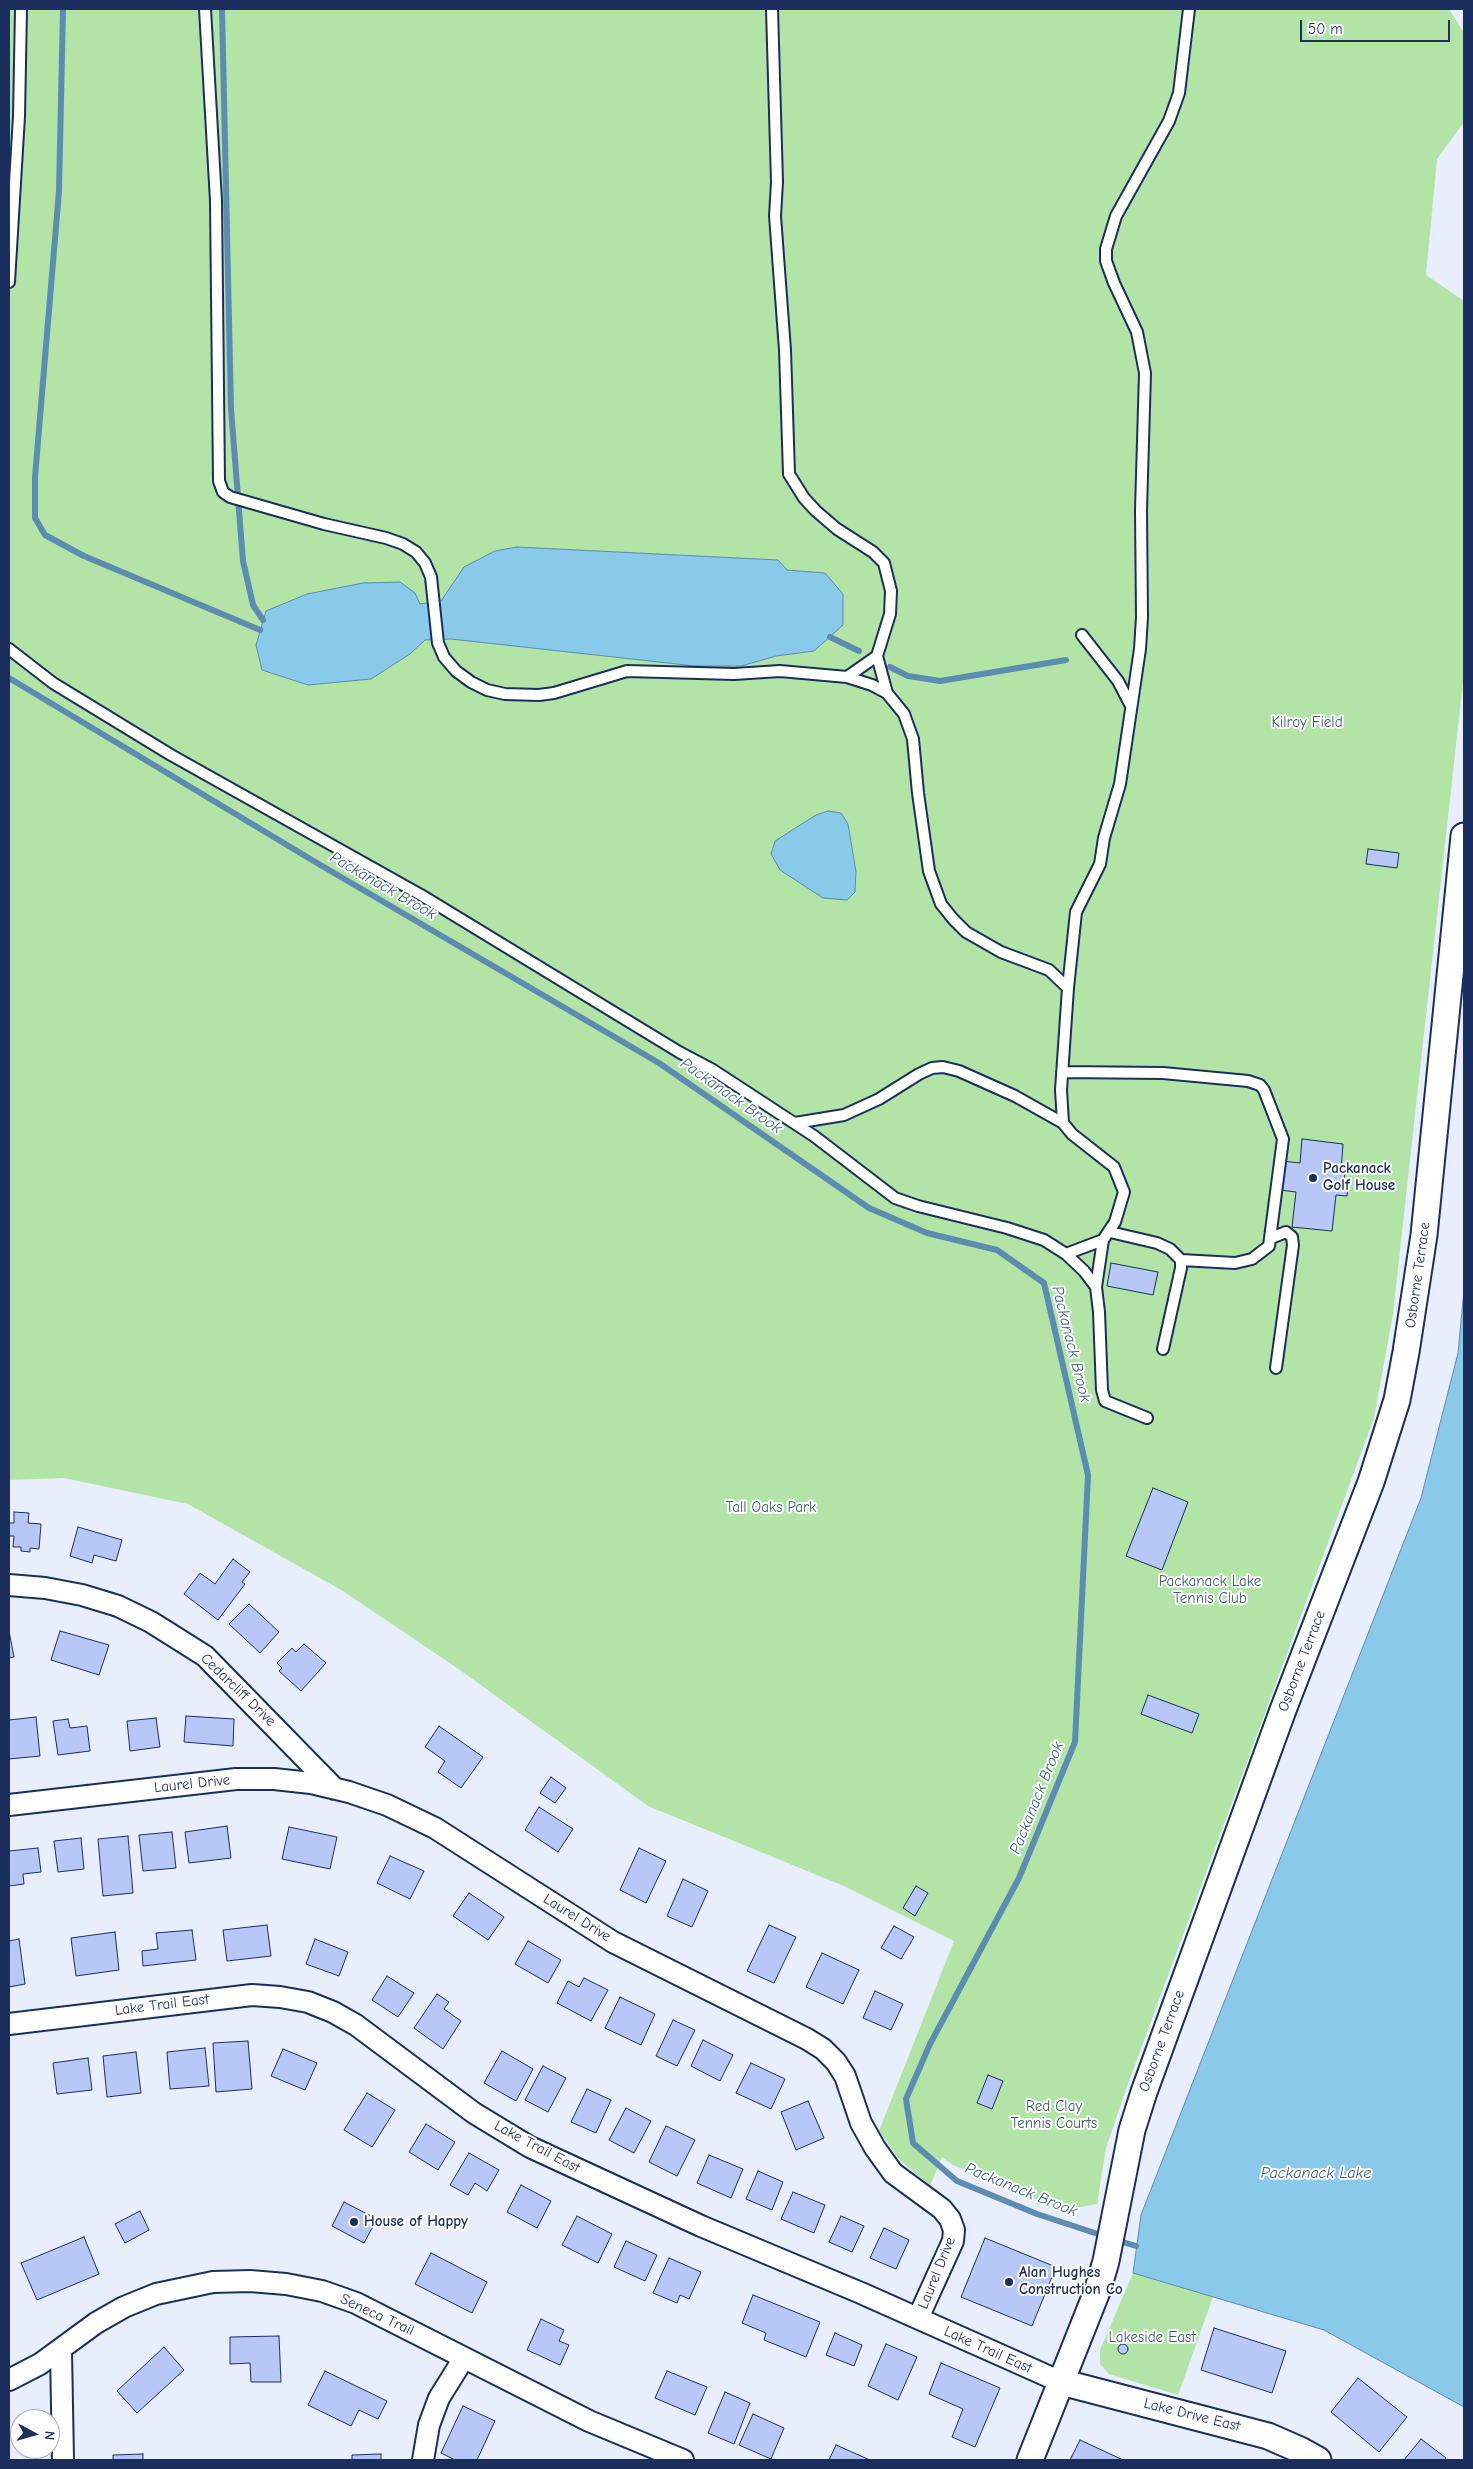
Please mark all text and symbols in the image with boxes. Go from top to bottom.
scale bar [1303,10,1453,42]
text: 50 m [1308,20,1343,38]
park label: Kilroy Field [1271,714,1343,732]
water label: Packanack Brook [327,848,439,924]
water label: Packanack Brook [677,1054,785,1138]
place label: Packanack Golf House [1323,1160,1395,1195]
marker: Packanack Golf House [1307,1172,1319,1184]
street label: Osborne Terrace [1402,1221,1434,1329]
water label: Packanack Brook [1047,1284,1095,1404]
park label: Tall Oaks Park [726,1499,816,1517]
park label: Packanack Lake Tennis Club [1159,1573,1261,1608]
street label: Osborne Terrace [1274,1608,1330,1714]
street label: Cedarcliff Drive [197,1650,279,1730]
water label: Packanack Brook [1006,1739,1068,1857]
street label: Laurel Drive [153,1771,231,1797]
street label: Laurel Drive [540,1890,614,1946]
street label: Osborne Terrace [1135,1988,1189,2094]
street label: Lake Trail East [114,1990,210,2020]
park label: Red Clay Tennis Courts [1011,2098,1097,2133]
street label: Lake Trail East [491,2117,583,2177]
water label: Packanack Brook [962,2159,1080,2221]
water label: Packanack Lake [1261,2163,1371,2183]
place label: House of Happy [364,2213,468,2231]
marker: House of Happy [348,2216,360,2228]
street label: Laurel Drive [914,2234,960,2312]
place label: Alan Hughes Construction Co [1019,2264,1123,2299]
marker: Alan Hughes Construction Co [1003,2276,1015,2288]
street label: Seneca Trail [337,2290,417,2340]
street label: Lake Trail East [941,2323,1035,2377]
park label: Lakeside East [1109,2329,1195,2347]
street label: Lake Drive East [1142,2394,1242,2436]
north arrow [10,2409,60,2459]
text: N [40,2430,58,2441]

